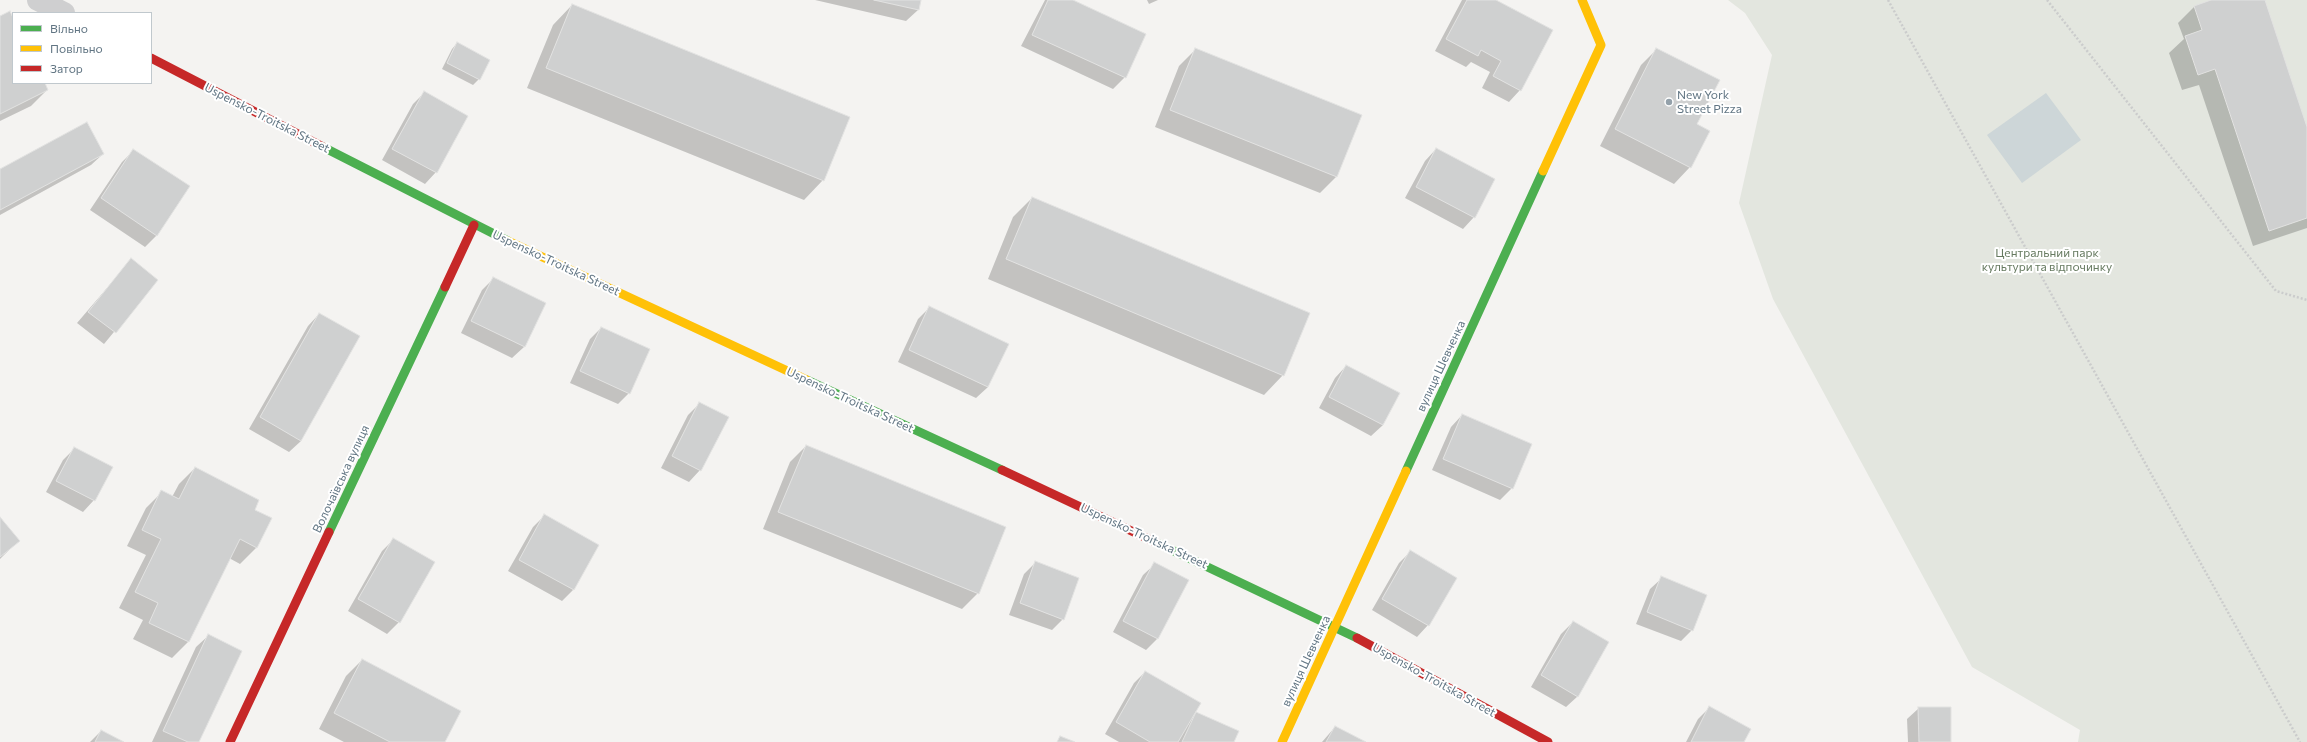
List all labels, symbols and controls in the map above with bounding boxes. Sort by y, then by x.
legend [12,12,152,84]
text: Вільно [50,21,88,35]
text: Повільно [50,41,103,55]
text: Затор [50,61,83,75]
street label: Uspensko-Troitska Street [202,80,332,156]
place label: New York Street Pizza [1677,88,1742,116]
marker: New York Street Pizza [1664,97,1674,107]
street label: Uspensko-Troitska Street [490,227,622,299]
park label: Центральний парк культури та відпочинку [1982,246,2112,274]
street label: вулиця Шевченка [1414,318,1468,414]
street label: Uspensko-Troitska Street [784,364,916,436]
street label: Волочаївська вулиця [310,423,372,535]
street label: Uspensko-Troitska Street [1078,500,1210,572]
street label: вулиця Шевченка [1279,613,1333,709]
street label: Uspensko-Troitska Street [1370,640,1498,720]

